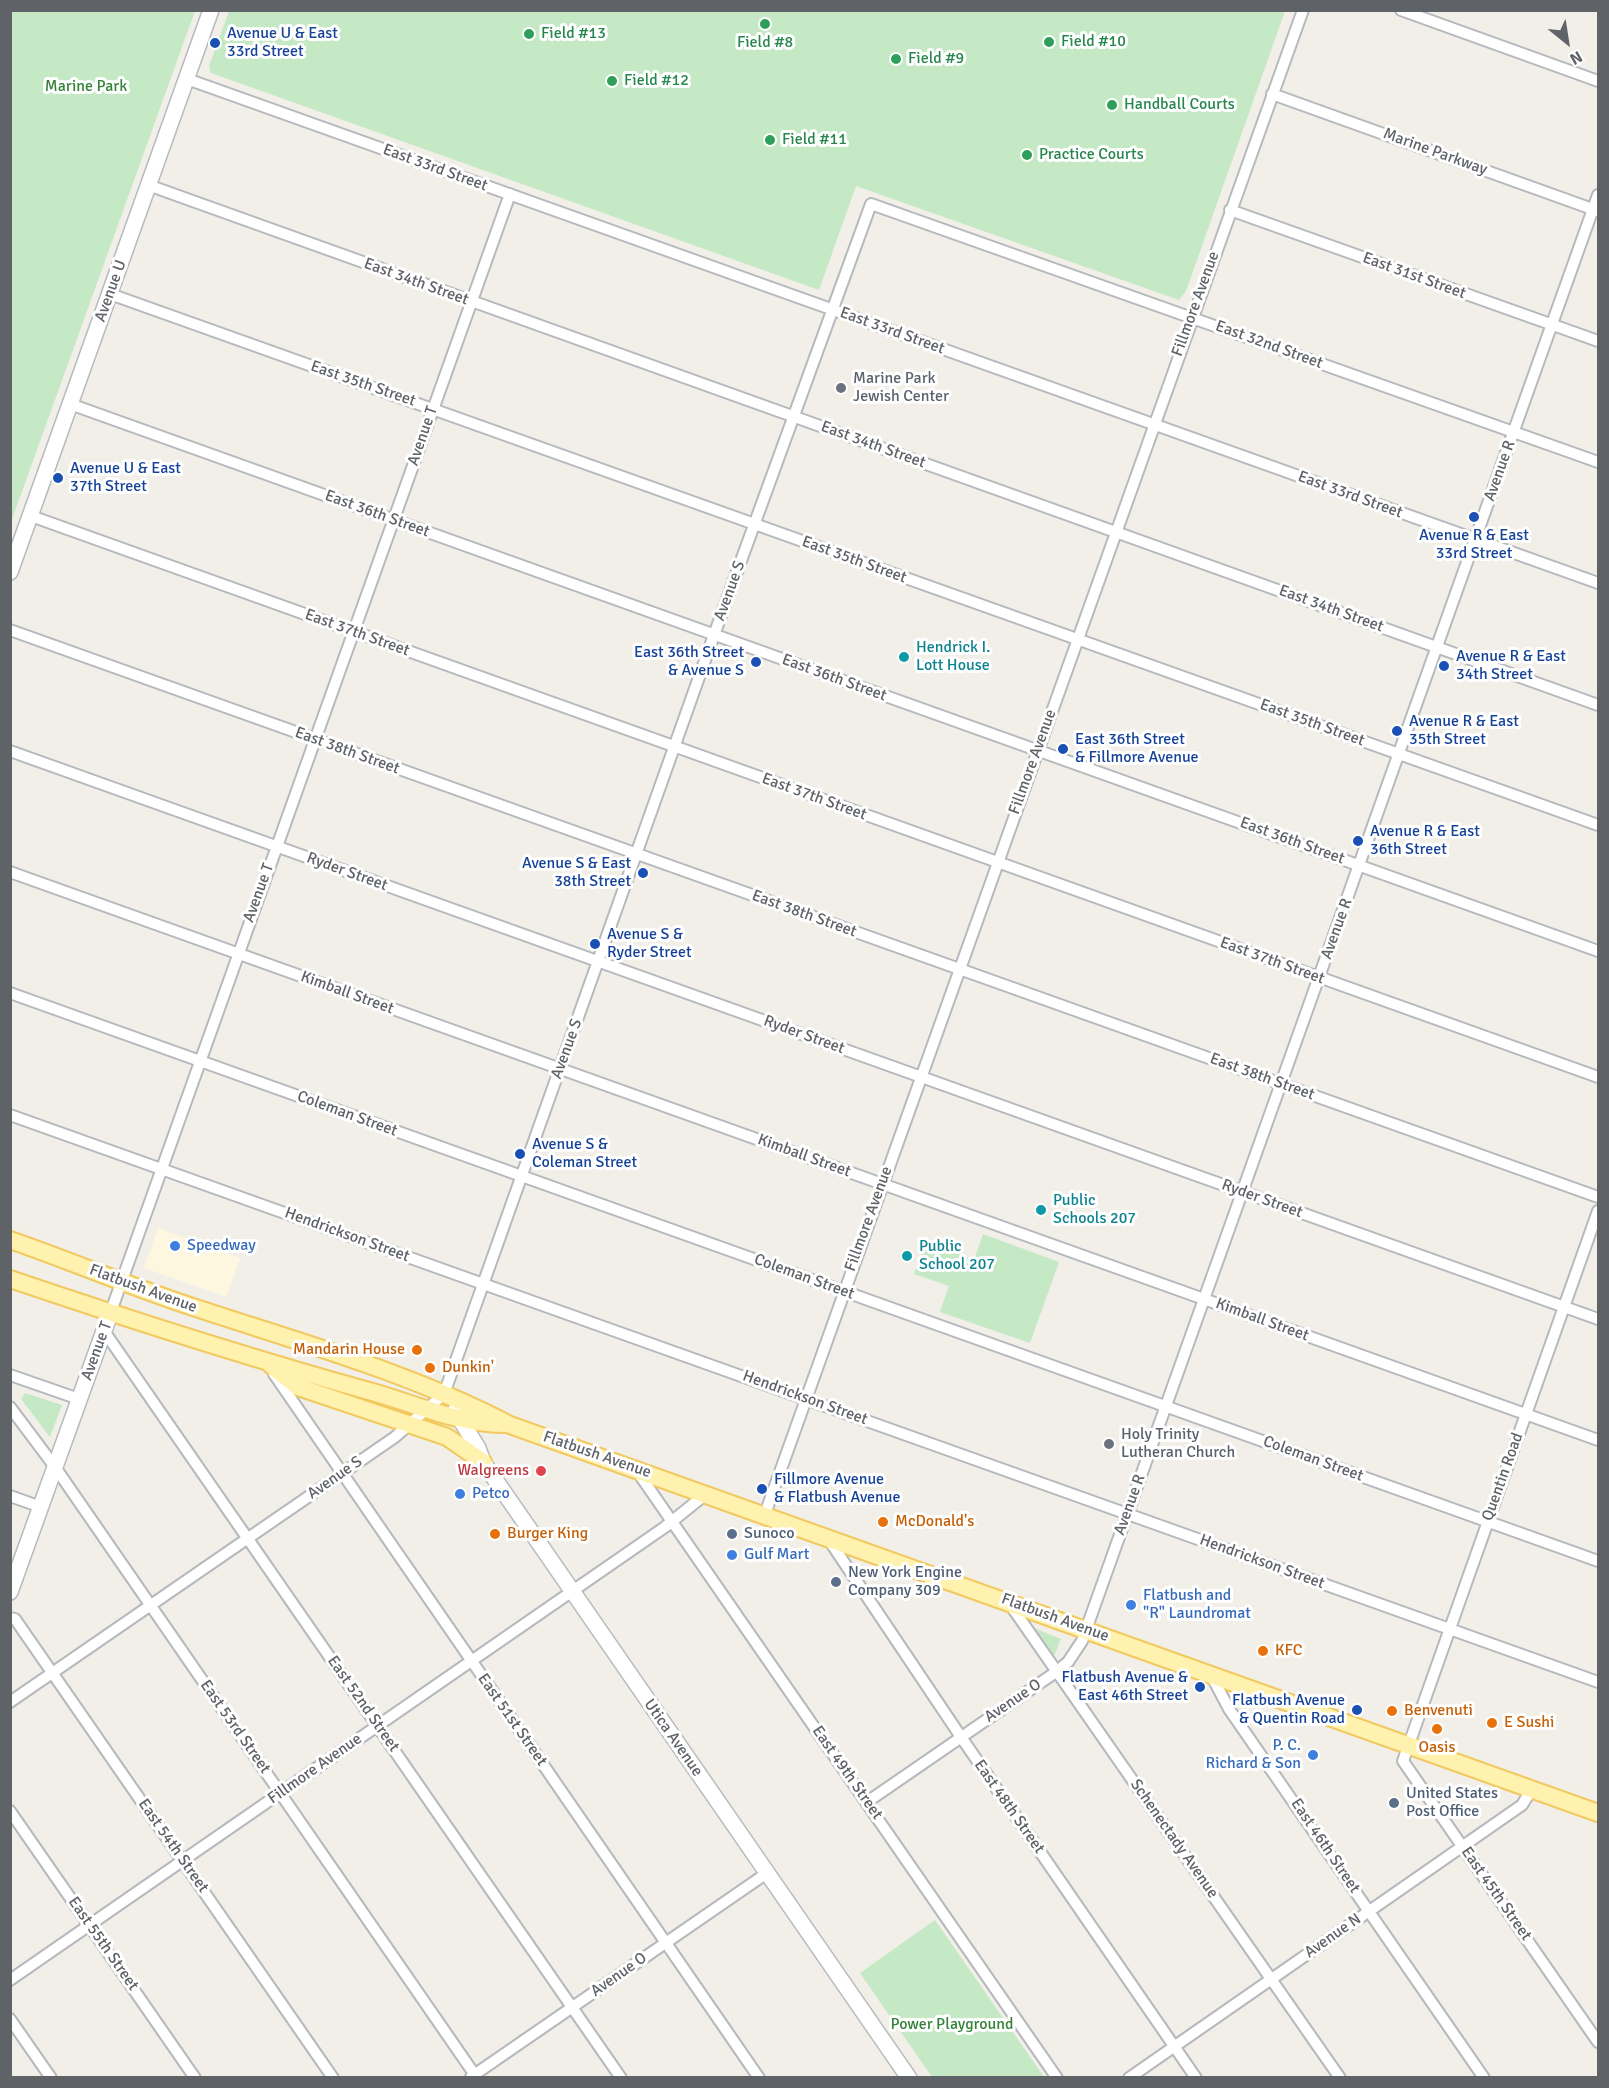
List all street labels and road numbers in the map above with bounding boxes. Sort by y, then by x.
street label: Marine Parkway [1380,124,1490,180]
street label: East 33rd Street [380,140,490,196]
street label: East 31st Street [1360,248,1468,304]
street label: Fillmore Avenue [1168,249,1224,359]
street label: East 34th Street [361,254,471,310]
street label: Avenue U [91,258,131,324]
street label: East 33rd Street [837,303,947,359]
street label: East 32nd Street [1213,317,1325,373]
street label: East 35th Street [308,357,418,411]
street label: Avenue T [404,404,442,468]
street label: East 34th Street [818,417,928,473]
street label: Avenue R [1480,438,1520,504]
street label: East 33rd Street [1295,467,1405,523]
street label: East 36th Street [322,486,432,542]
street label: East 35th Street [799,532,909,588]
street label: Avenue S [710,558,750,624]
street label: East 34th Street [1276,581,1386,637]
street label: East 37th Street [302,605,412,661]
street label: East 36th Street [779,650,889,706]
street label: East 35th Street [1257,695,1367,751]
street label: Fillmore Avenue [1005,707,1061,817]
street label: East 38th Street [292,723,402,779]
street label: East 37th Street [759,769,869,825]
street label: East 36th Street [1237,813,1347,869]
street label: Ryder Street [304,849,390,895]
street label: Avenue T [239,861,279,925]
street label: East 38th Street [749,886,859,942]
street label: Avenue R [1317,896,1357,962]
street label: East 37th Street [1217,933,1327,989]
street label: Kimball Street [298,967,396,1019]
street label: Ryder Street [761,1012,847,1058]
street label: Avenue S [547,1016,587,1082]
street label: East 38th Street [1207,1049,1317,1105]
street label: Coleman Street [294,1087,400,1141]
street label: Kimball Street [755,1130,853,1182]
street label: Fillmore Avenue [841,1164,897,1274]
street label: Ryder Street [1219,1176,1305,1222]
street label: Hendrickson Street [282,1204,412,1266]
street label: Coleman Street [751,1250,857,1304]
street label: Flatbush Avenue [87,1261,199,1317]
street label: Kimball Street [1213,1294,1311,1346]
street label: Avenue T [77,1319,117,1383]
street label: Hendrickson Street [740,1367,870,1429]
street label: Flatbush Avenue [540,1428,654,1482]
street label: Quentin Road [1478,1430,1528,1524]
street label: Coleman Street [1260,1432,1366,1486]
street label: Avenue S [304,1452,366,1504]
street label: Avenue R [1110,1472,1150,1538]
street label: Hendrickson Street [1197,1531,1327,1593]
street label: Flatbush Avenue [999,1590,1111,1646]
street label: East 52nd Street [323,1652,403,1756]
street label: East 51st Street [473,1670,551,1770]
street label: Avenue O [981,1675,1045,1727]
street label: East 53rd Street [196,1676,274,1778]
street label: Utica Avenue [639,1696,707,1780]
street label: East 49th Street [808,1722,886,1824]
street label: Fillmore Avenue [264,1730,366,1808]
street label: East 48th Street [970,1756,1048,1858]
street label: Schenectady Avenue [1126,1776,1222,1902]
street label: East 54th Street [134,1795,212,1897]
street label: East 46th Street [1286,1795,1364,1897]
street label: East 45th Street [1457,1843,1535,1945]
street label: East 55th Street [64,1893,142,1995]
street label: Avenue N [1301,1910,1365,1962]
street label: Avenue O [587,1949,651,2001]

